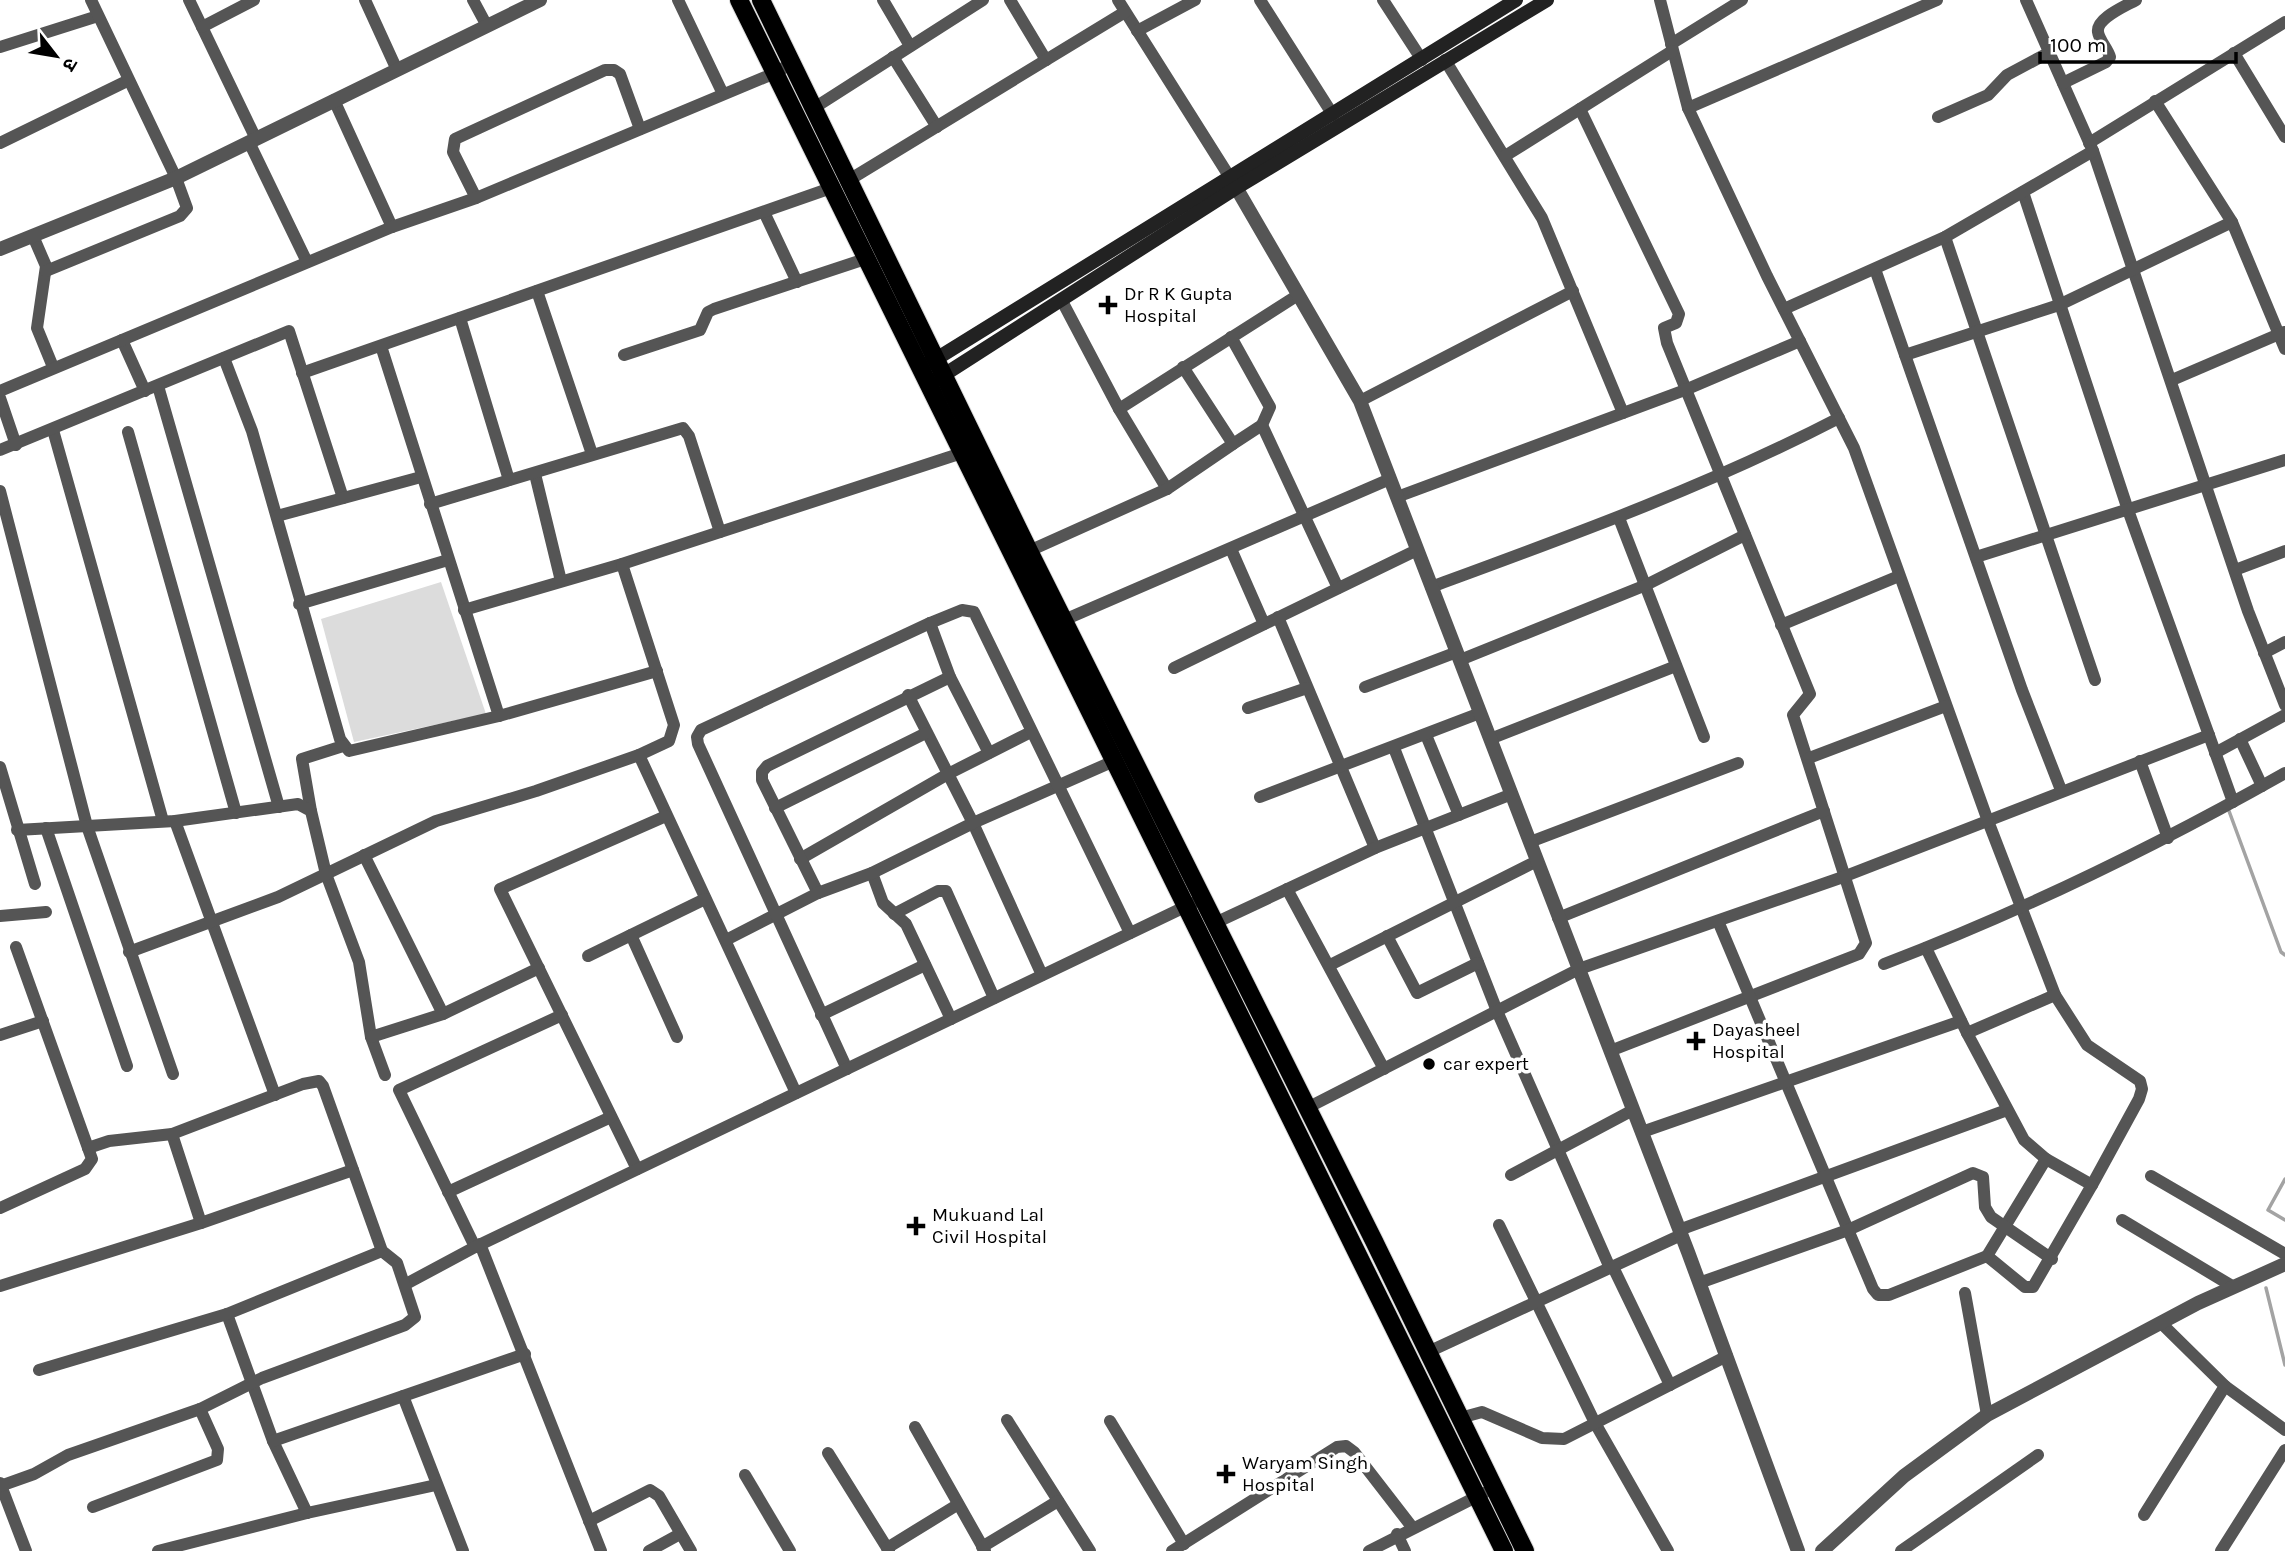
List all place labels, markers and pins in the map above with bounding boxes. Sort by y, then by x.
place label: Dr R K Gupta Hospital [1124,283,1233,327]
marker: Dr R K Gupta Hospital [1098,295,1118,315]
place label: Dayasheel Hospital [1712,1019,1801,1063]
marker: Dayasheel Hospital [1686,1031,1706,1051]
place label: car expert [1443,1053,1529,1075]
marker: car expert [1421,1056,1437,1072]
place label: Mukuand Lal Civil Hospital [932,1204,1047,1248]
marker: Mukuand Lal Civil Hospital [906,1216,926,1236]
place label: Waryam Singh Hospital [1242,1452,1368,1496]
marker: Waryam Singh Hospital [1216,1464,1236,1484]

